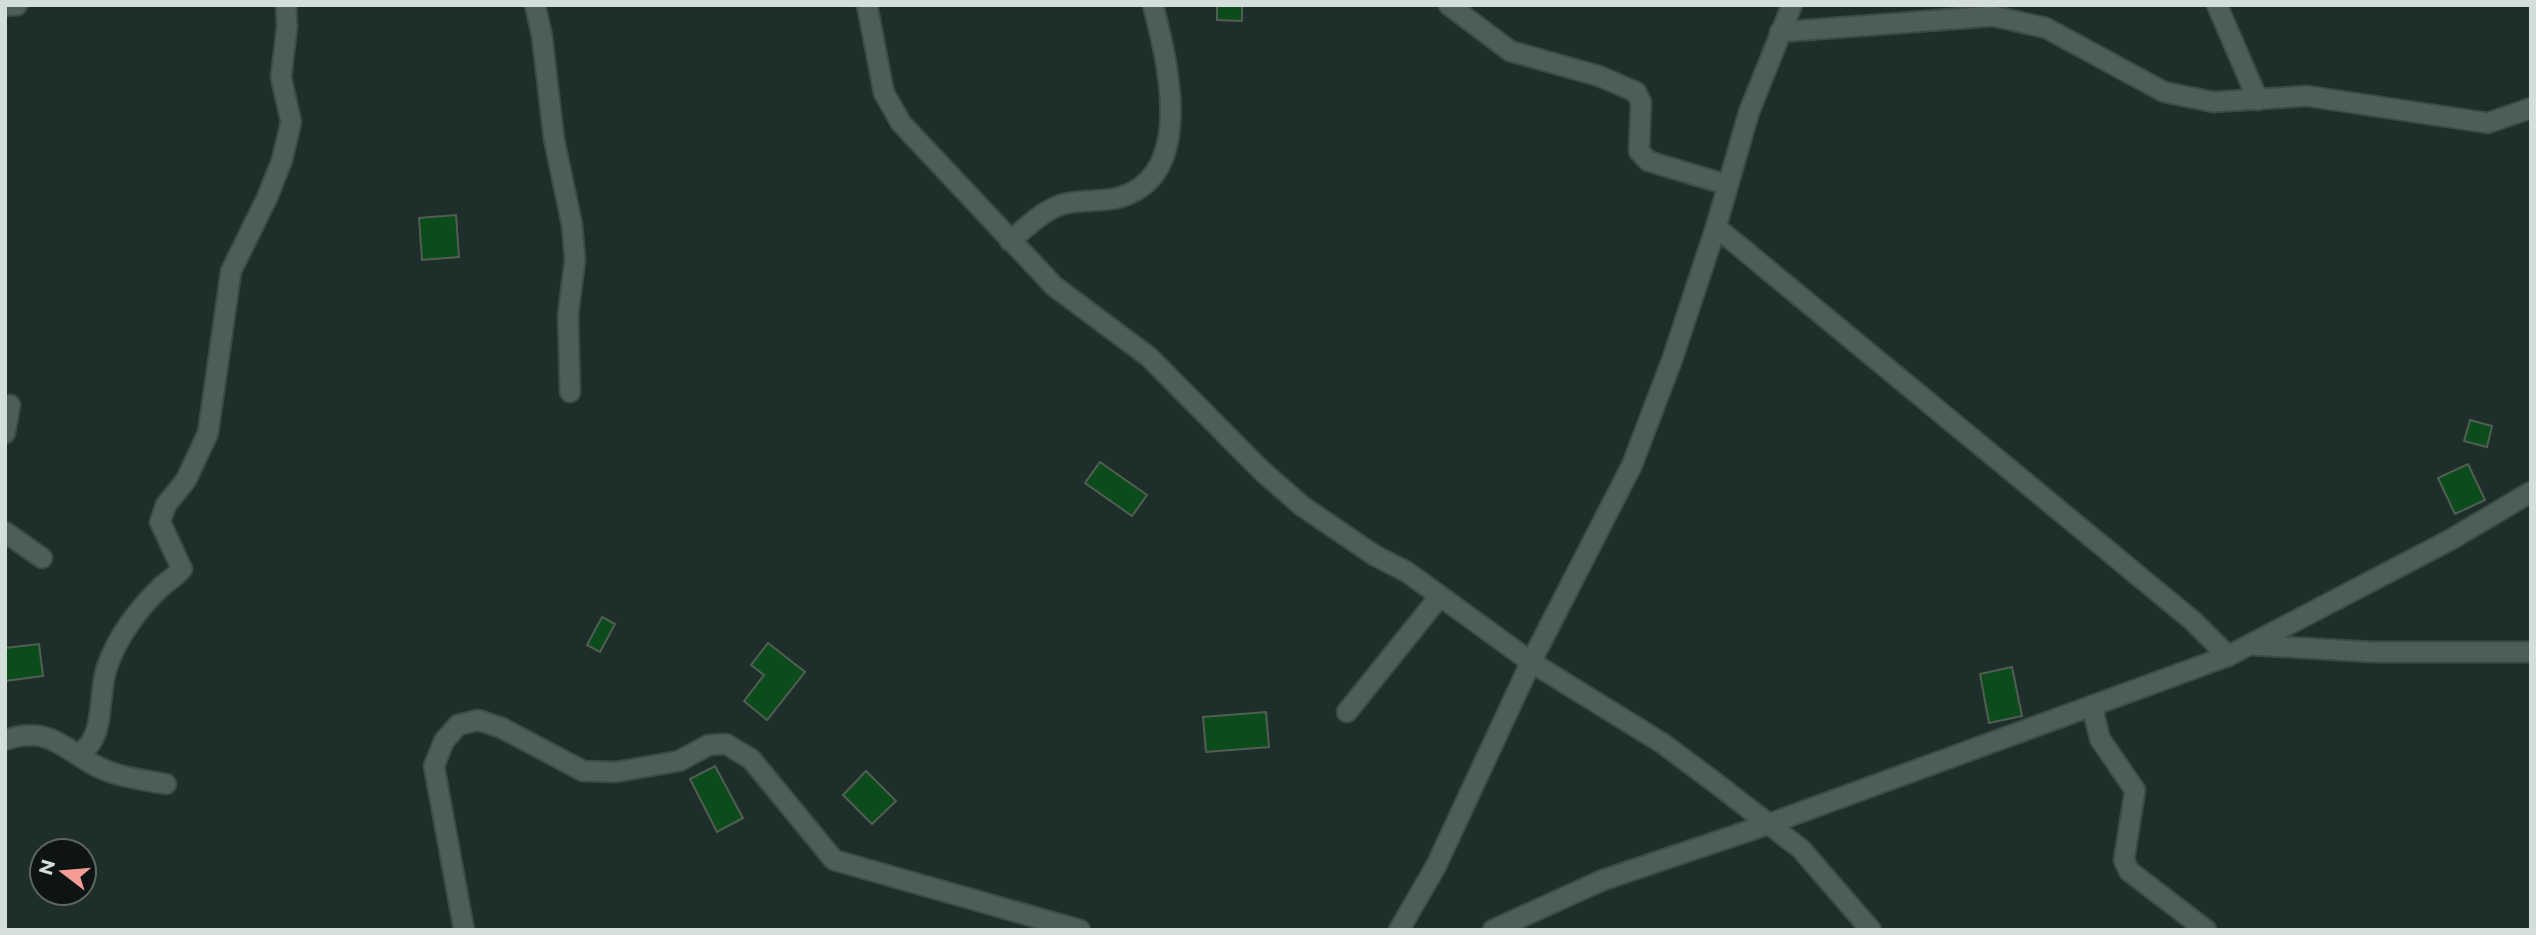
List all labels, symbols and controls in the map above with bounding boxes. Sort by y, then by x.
north arrow [28,837,98,907]
text: N [34,857,60,878]

